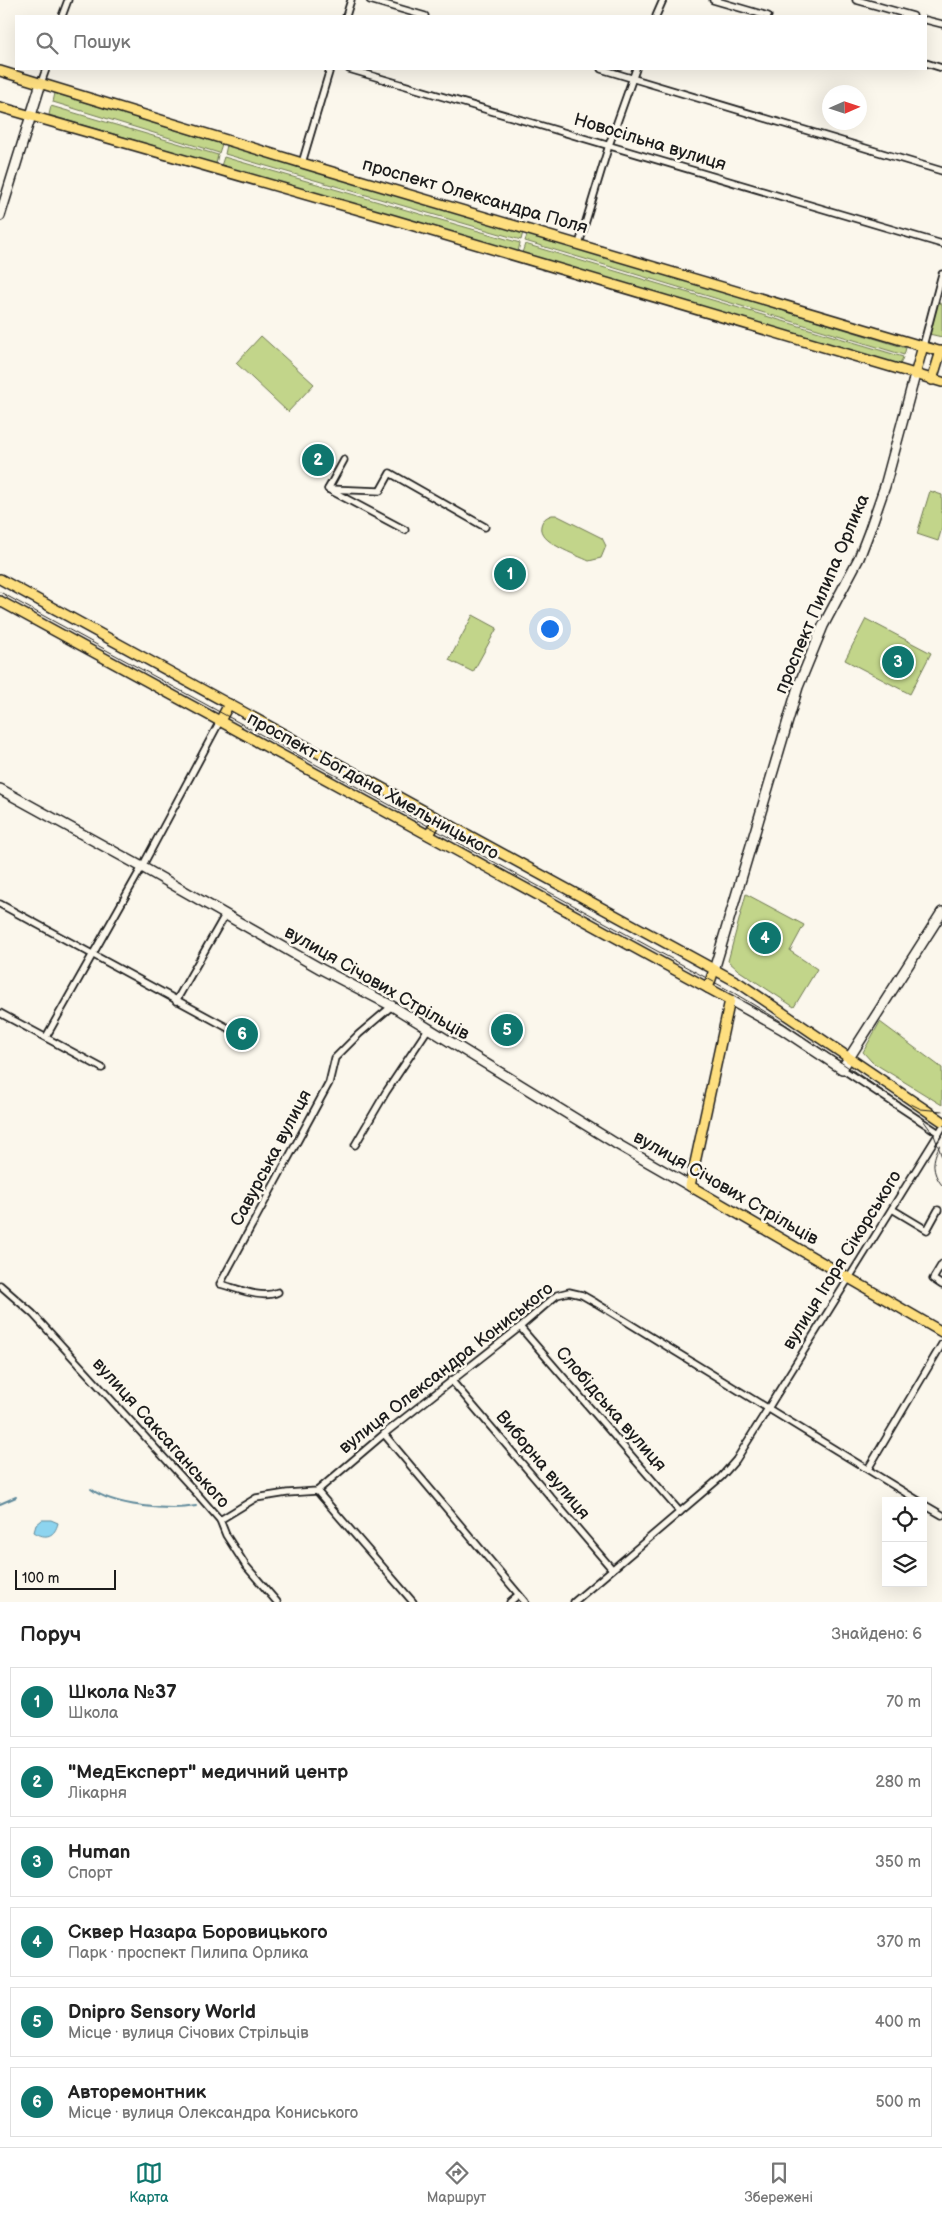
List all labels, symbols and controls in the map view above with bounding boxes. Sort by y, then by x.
search box [15,15,927,70]
icon: search [33,29,61,57]
text: Пошук [73,31,131,54]
north arrow [822,85,867,130]
street label: Новосільна вулиця [571,109,729,175]
street label: проспект Олександра Поля [360,154,590,238]
pin: 2 [302,441,334,479]
street label: проспект Пилипа Орлика [770,491,874,697]
pin: 1 [494,555,526,593]
your location [537,616,563,642]
pin: 3 [882,643,914,681]
street label: проспект Богдана Хмельницького [243,708,503,864]
pin: 4 [749,919,781,957]
street label: вулиця Січових Стрільців [281,921,474,1045]
pin: 5 [491,1011,523,1049]
pin: 6 [226,1015,258,1053]
street label: Савурська вулиця [226,1086,316,1230]
street label: вулиця Січових Стрільців [630,1126,823,1250]
street label: вулиця Ігоря Сікорського [778,1167,906,1353]
street label: вулиця Олександра Кониського [335,1278,557,1458]
street label: Слобідська вулиця [551,1342,671,1476]
street label: вулиця Саксаганського [88,1354,234,1512]
street label: Виборна вулиця [492,1406,594,1524]
map controls [882,1497,927,1587]
button: locate [882,1497,927,1542]
button: layers [882,1542,927,1587]
scale bar [15,1567,116,1590]
text: 100 m [22,1570,59,1587]
text: Поруч [20,1622,81,1647]
text: Знайдено: 6 [832,1625,922,1644]
text: Школа №37 [68,1681,177,1704]
text: 1 [34,1693,40,1712]
text: 70 m [886,1693,921,1712]
text: Школа [68,1704,118,1723]
text: "МедЕксперт" медичний центр [68,1761,348,1784]
text: 2 [32,1773,42,1792]
text: 280 m [875,1773,921,1792]
text: Лікарня [68,1784,127,1803]
text: Human [68,1841,130,1864]
text: 3 [32,1853,42,1872]
text: 350 m [875,1853,921,1872]
text: Спорт [68,1864,113,1883]
text: Сквер Назара Боровицького [68,1921,328,1944]
text: 4 [32,1933,42,1952]
text: 370 m [876,1933,921,1952]
text: Парк · проспект Пилипа Орлика [68,1944,308,1963]
text: Dnipro Sensory World [68,2001,256,2024]
text: 5 [32,2013,42,2032]
text: 400 m [875,2013,921,2032]
text: Місце · вулиця Січових Стрільців [68,2024,309,2043]
text: Авторемонтник [68,2081,206,2104]
text: 6 [32,2093,42,2112]
text: 500 m [875,2093,921,2112]
text: Місце · вулиця Олександра Кониського [68,2104,358,2123]
tab: Карта [129,2159,169,2206]
tab: Маршрут [427,2159,486,2206]
tab: Збережені [745,2159,813,2206]

